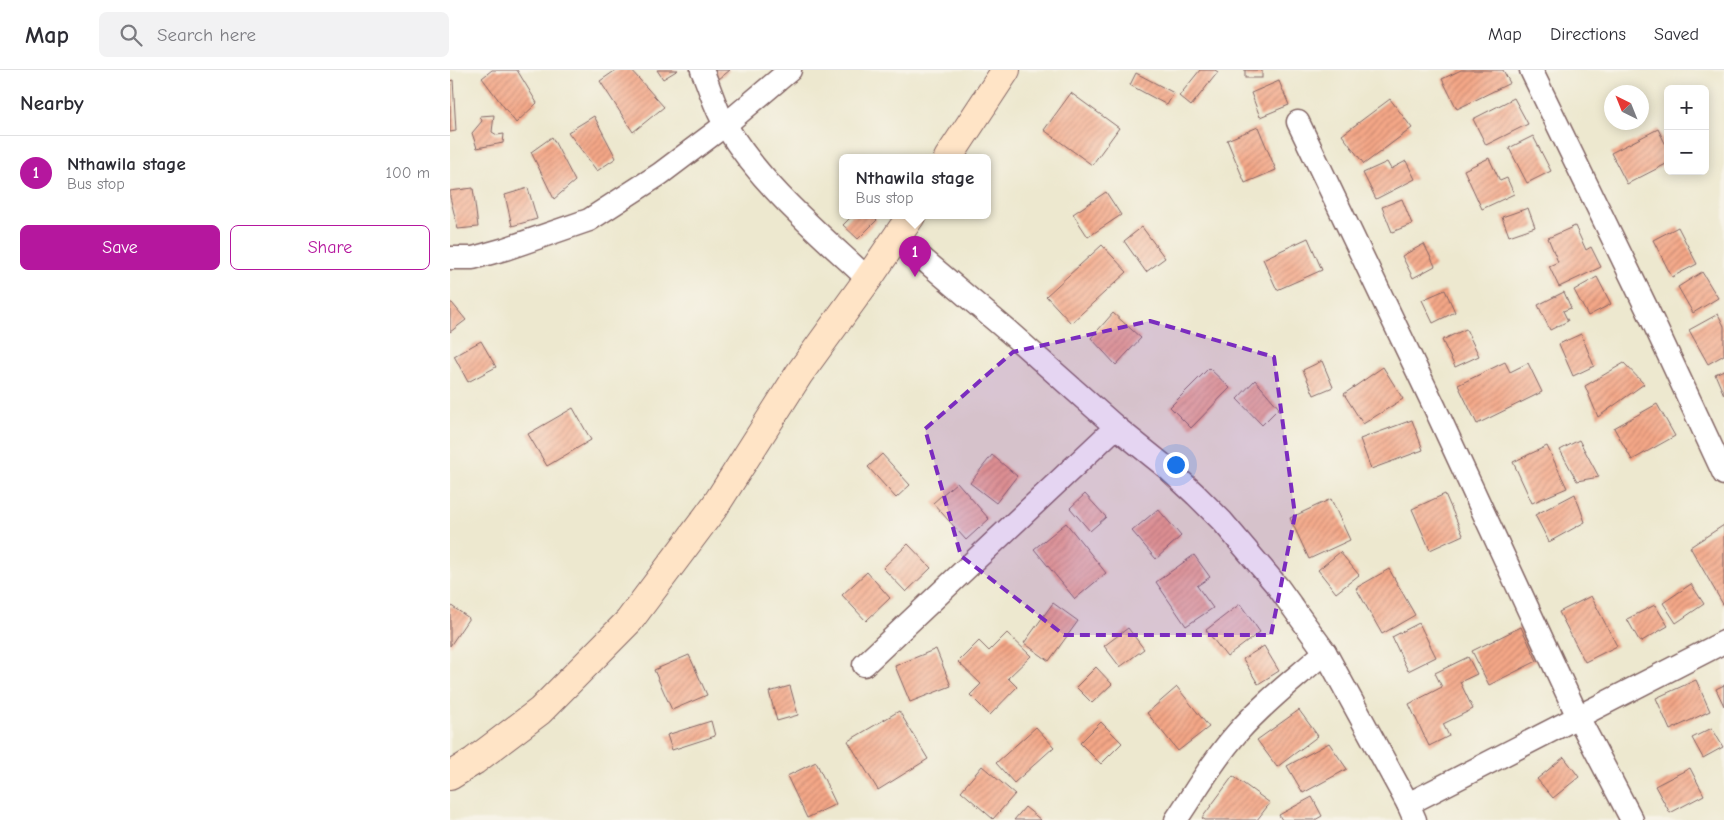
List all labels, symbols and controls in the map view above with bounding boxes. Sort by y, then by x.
search box [99,12,449,57]
text: Map [25,21,69,49]
icon: search [117,21,145,49]
text: Search here [157,24,256,46]
text: Map [1488,24,1522,45]
text: Directions [1550,24,1626,45]
text: Saved [1654,24,1699,45]
north arrow [1604,85,1649,130]
map controls [1664,85,1709,175]
button: + [1664,85,1709,130]
text: Nearby [20,91,84,115]
button: − [1664,130,1709,175]
text: Nthawila stage [67,153,186,175]
popup [839,154,991,219]
text: 1 [33,164,39,182]
text: 100 m [386,164,430,182]
text: Nthawila stage [856,167,974,189]
text: Bus stop [67,175,125,193]
text: Bus stop [856,189,913,207]
button: Save [20,225,220,270]
button: Share [230,225,430,270]
pin: 1 [899,236,931,277]
your location [1163,452,1189,478]

